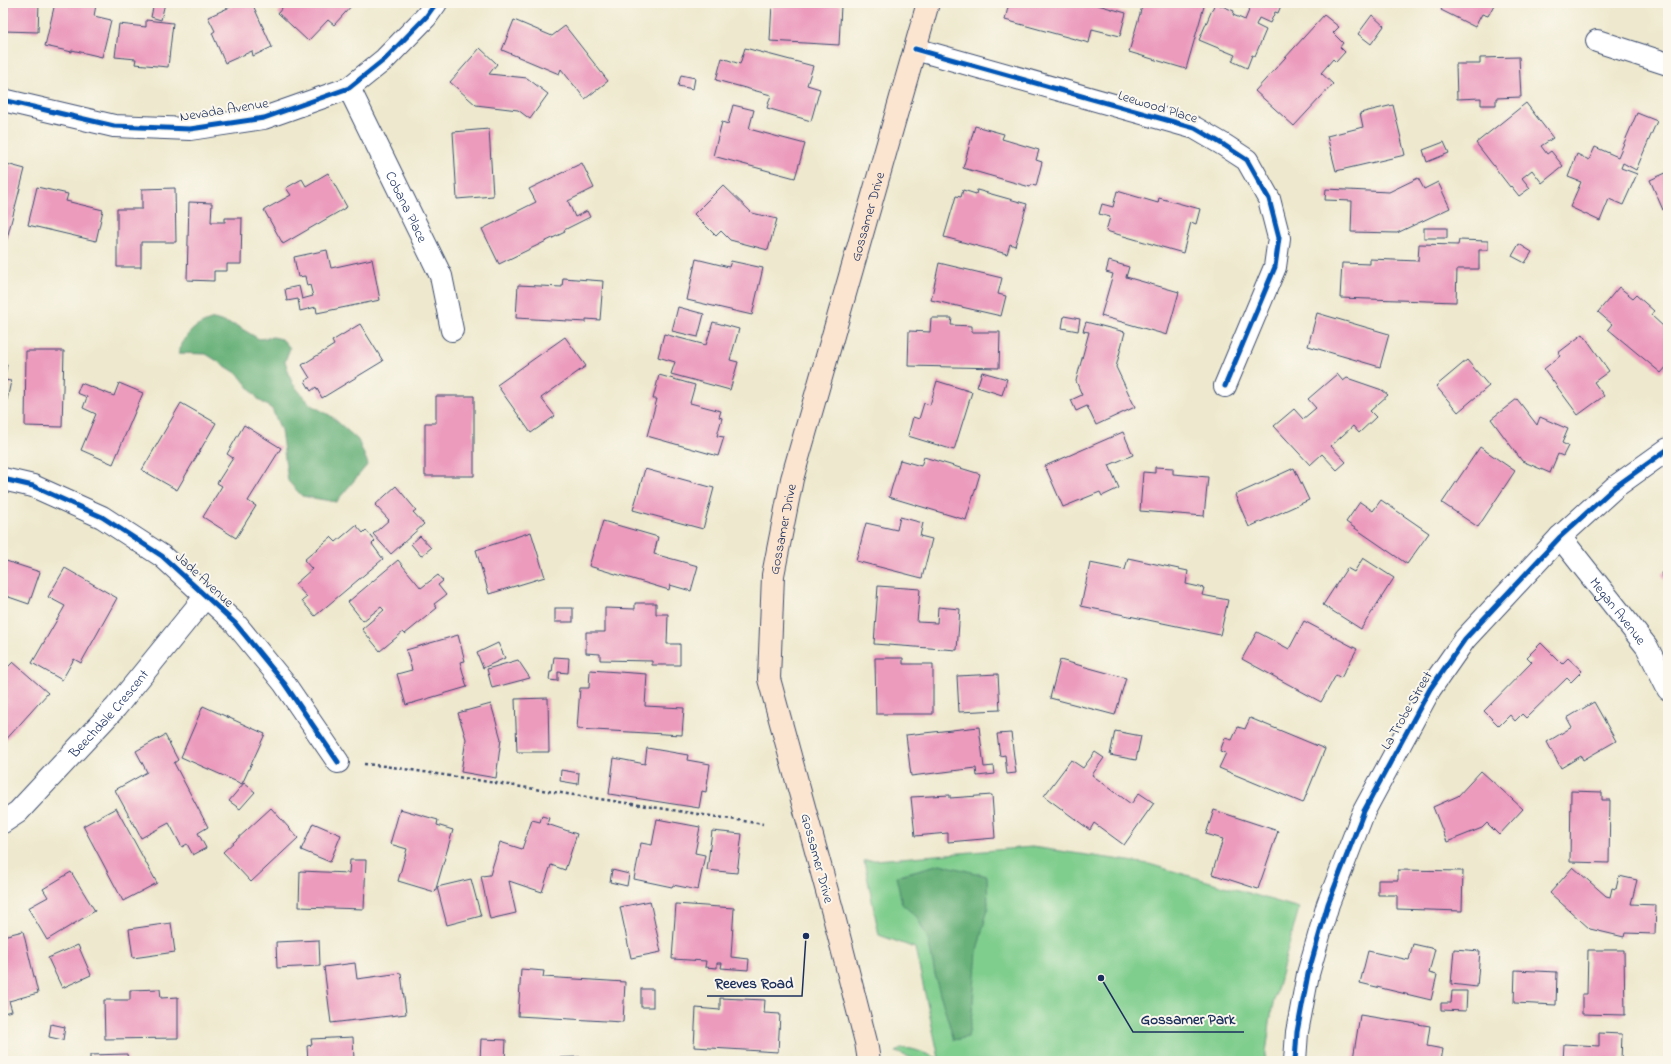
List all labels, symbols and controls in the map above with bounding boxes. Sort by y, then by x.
street label: Leewood Place [1115,85,1201,130]
street label: Nevada Avenue [178,93,271,128]
street label: Cobana Place [379,168,432,247]
street label: Gossamer Drive [846,169,891,264]
street label: Gossamer Drive [764,481,803,576]
street label: Jade Avenue [170,547,239,613]
street label: Megan Avenue [1584,573,1651,650]
street label: Beechdale Crescent [64,665,155,764]
street label: La Trobe Street [1376,667,1439,754]
street label: Gossamer Drive [794,811,839,906]
callout: Reeves Road [707,969,802,996]
text: Reeves Road [714,973,794,995]
callout: Gossamer Park [1133,1005,1244,1032]
text: Gossamer Park [1141,1009,1236,1031]

